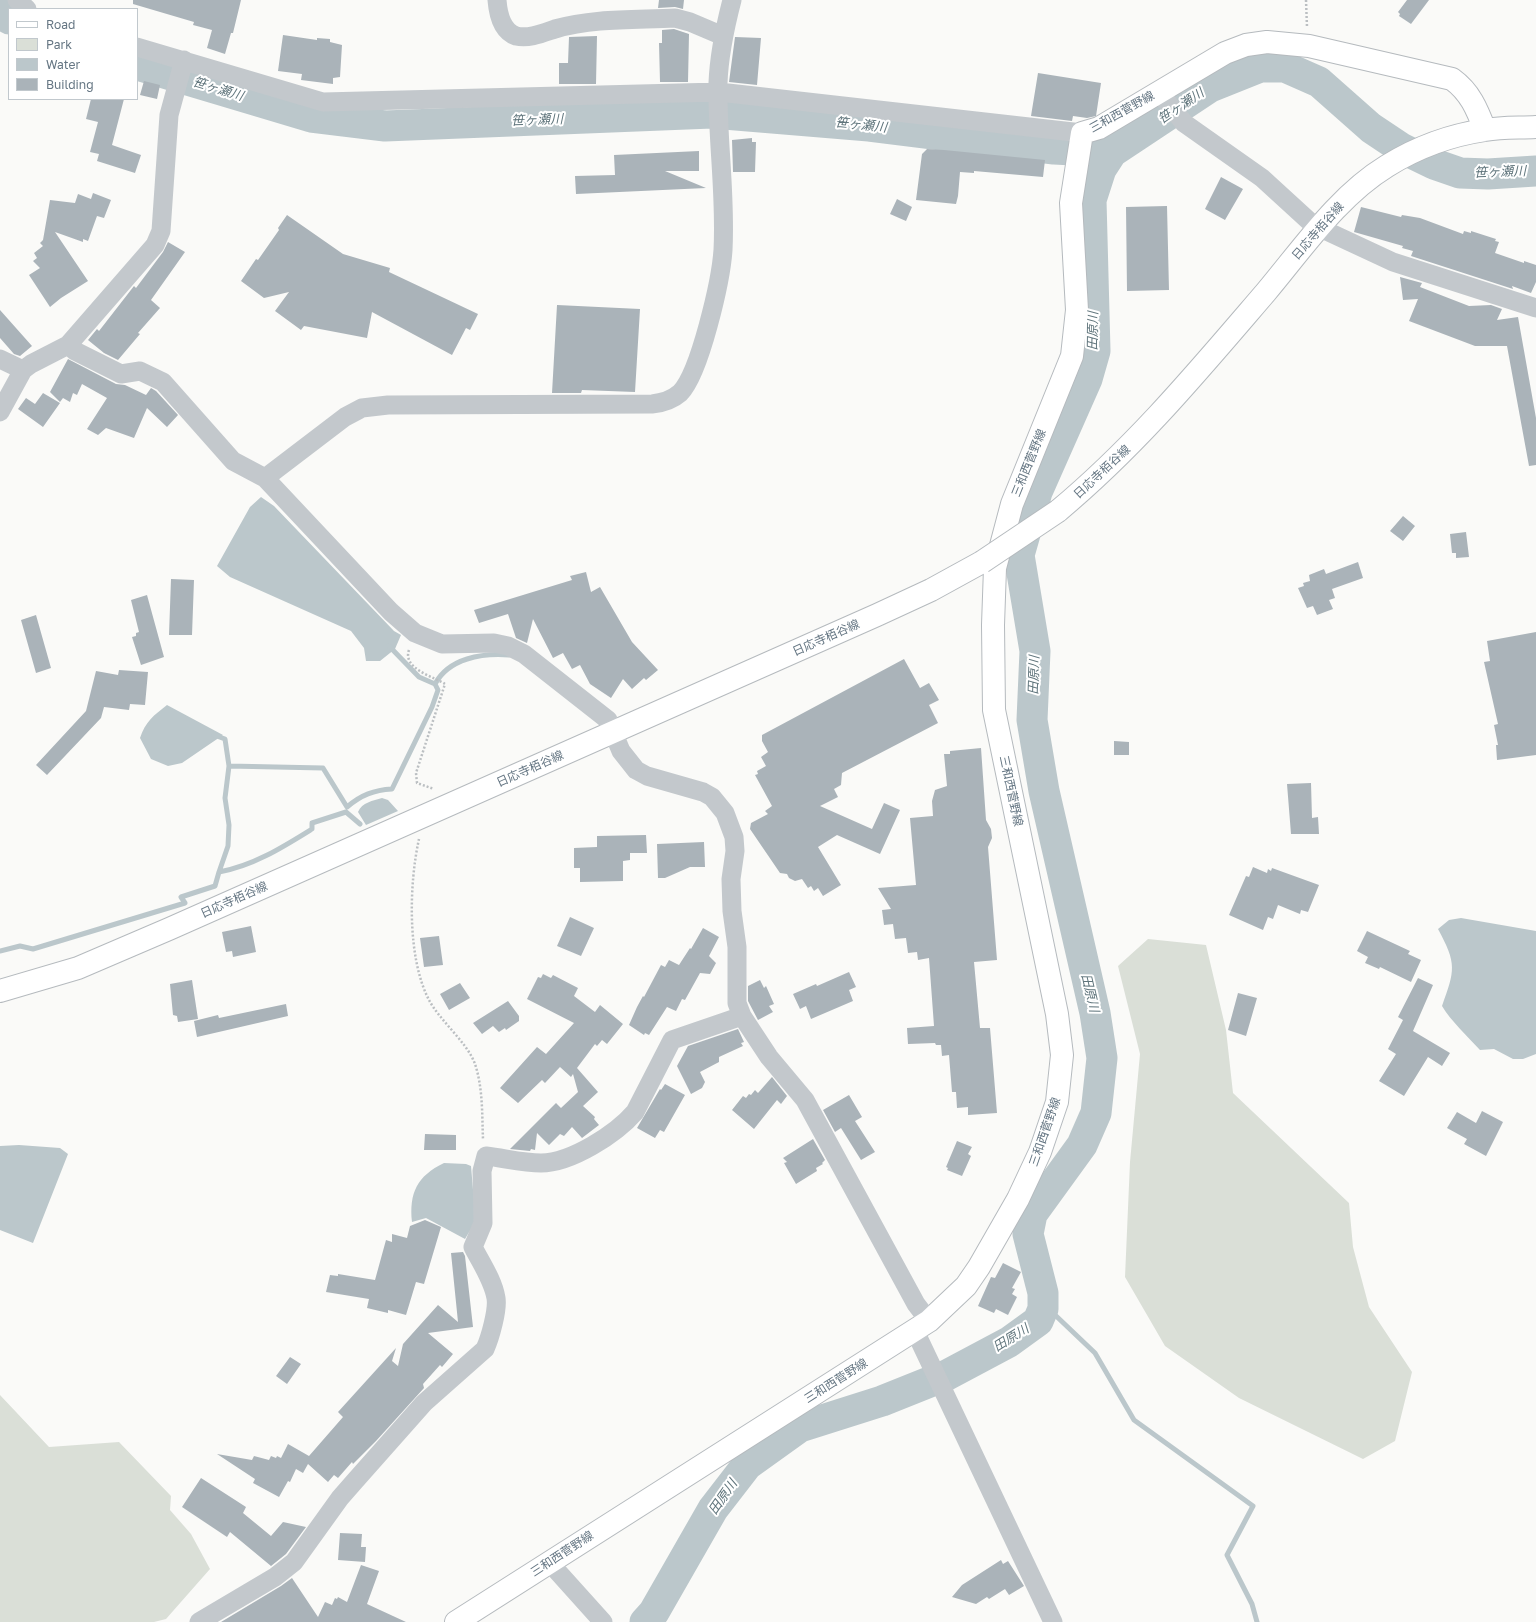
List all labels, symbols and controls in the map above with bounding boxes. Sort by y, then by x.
legend [8,8,138,100]
text: Road [46,17,75,32]
text: Park [46,37,72,52]
text: Water [46,57,80,72]
water label: 笹ヶ瀬川 [191,74,245,104]
text: Building [46,77,94,92]
water label: 笹ヶ瀬川 [1155,85,1207,127]
street label: 三和西菅野線 [1087,88,1157,136]
water label: 笹ヶ瀬川 [511,111,563,129]
water label: 笹ヶ瀬川 [834,115,888,135]
water label: 笹ヶ瀬川 [1474,163,1526,181]
street label: 日応寺栢谷線 [1289,199,1347,263]
water label: 田原川 [1085,311,1101,351]
street label: 三和西菅野線 [1009,427,1049,499]
street label: 日応寺栢谷線 [1071,442,1133,502]
street label: 日応寺栢谷線 [790,617,862,659]
water label: 田原川 [1026,655,1042,695]
street label: 日応寺栢谷線 [494,748,566,790]
street label: 三和西菅野線 [996,754,1026,828]
street label: 日応寺栢谷線 [198,879,270,921]
water label: 田原川 [1078,972,1102,1014]
street label: 三和西菅野線 [1026,1096,1064,1168]
water label: 田原川 [990,1321,1032,1355]
street label: 三和西菅野線 [802,1356,870,1406]
water label: 田原川 [705,1477,741,1517]
street label: 三和西菅野線 [528,1528,596,1580]

